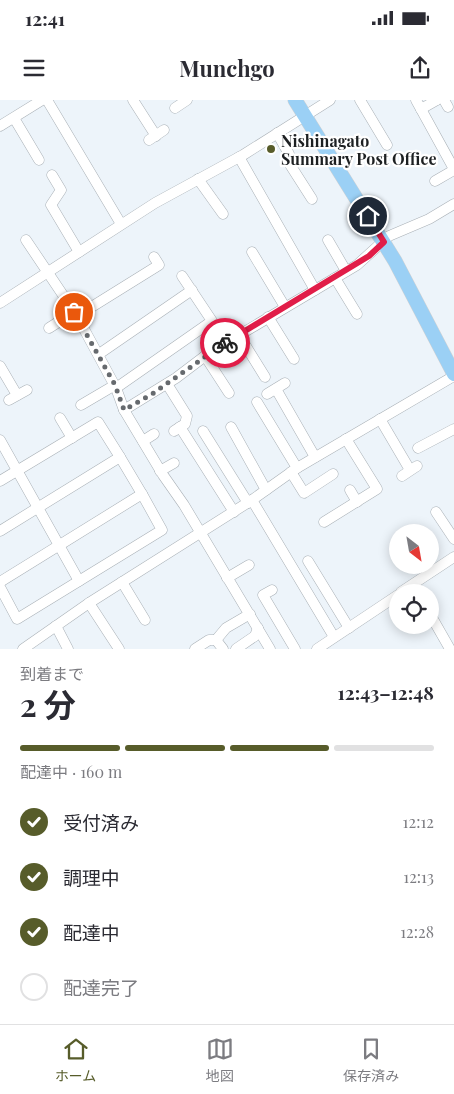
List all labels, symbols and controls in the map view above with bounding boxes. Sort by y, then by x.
text: 12:41 [25,5,65,31]
text: Munchgo [179,53,275,83]
icon: menu [20,54,48,82]
icon: share [406,54,434,82]
place label: Nishinagato Summary Post Office [281,130,437,169]
marker: Nishinagato Summary Post Office [265,143,277,155]
pin [347,195,389,237]
icon: home [354,202,382,230]
pin [53,291,95,333]
icon: bag [60,298,88,326]
courier [200,318,250,368]
icon: bike [211,329,239,357]
north arrow [389,524,439,574]
map controls [389,524,439,634]
button: locate [389,584,439,634]
text: 到着まで [20,663,84,684]
text: 12:43–12:48 [338,679,434,705]
text: 2 分 [20,682,76,725]
text: 配達中 · 160 m [20,761,122,782]
icon: check [20,808,48,836]
text: 受付済み [63,809,139,835]
text: 12:12 [403,811,434,832]
icon: check [20,863,48,891]
text: 調理中 [63,864,120,890]
text: 12:13 [403,866,434,887]
icon: check [20,918,48,946]
text: 配達中 [63,919,120,945]
text: 12:28 [400,921,434,942]
text: 配達完了 [63,974,139,1000]
tab: ホーム [55,1035,96,1085]
tab: 地図 [206,1035,234,1085]
tab: 保存済み [343,1035,399,1085]

